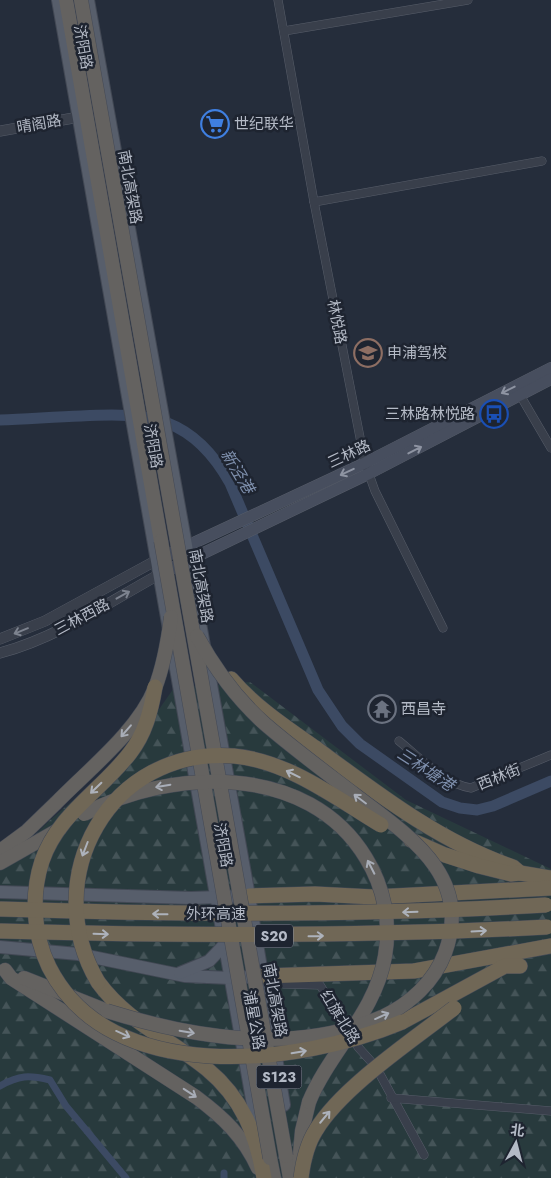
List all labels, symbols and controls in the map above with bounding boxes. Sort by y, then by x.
street label: 济阳路 [68,23,98,71]
street label: 晴阁路 [15,109,63,139]
supermarket icon: 世纪联华 [200,109,230,139]
place label: 世纪联华 [234,113,294,135]
street label: 南北高架路 [113,148,147,226]
street label: 林悦路 [322,298,352,346]
school or university icon: 申浦驾校 [353,338,383,368]
place label: 申浦驾校 [387,342,447,364]
one-way arrow [500,385,515,395]
bus stop icon: 三林路林悦路 [479,399,509,429]
place label: 三林路林悦路 [385,403,475,425]
street label: 济阳路 [138,422,168,470]
street label: 三林路 [324,435,374,473]
water label: 新泾港 [215,445,261,499]
one-way arrow [407,445,422,454]
one-way arrow [340,467,355,477]
street label: 南北高架路 [184,547,218,625]
one-way arrow [115,589,130,599]
street label: 三林西路 [50,593,114,641]
one-way arrow [14,627,29,636]
temple icon: 西昌寺 [367,694,397,724]
place label: 西昌寺 [401,698,446,720]
one-way arrow [120,725,131,738]
water label: 三林塘港 [393,742,460,798]
street label: 西林街 [474,758,524,796]
one-way arrow [286,769,301,778]
one-way arrow [156,781,172,791]
one-way arrow [90,782,102,794]
one-way arrow [354,793,367,804]
street label: 济阳路 [208,821,238,869]
one-way arrow [80,841,90,856]
one-way arrow [366,859,376,874]
street label: 外环高速 [186,903,246,925]
one-way arrow [402,907,418,917]
one-way arrow [152,909,168,919]
road number: S20 [255,924,293,948]
one-way arrow [470,926,486,935]
one-way arrow [92,929,109,939]
one-way arrow [308,931,324,941]
street label: 南北高架路 [258,961,292,1039]
street label: 红旗北路 [315,986,365,1048]
street label: 浦星公路 [238,989,270,1051]
one-way arrow [374,1011,389,1021]
one-way arrow [179,1028,195,1038]
one-way arrow [115,1030,130,1040]
one-way arrow [291,1047,307,1057]
road number: S123 [256,1066,302,1088]
one-way arrow [183,1088,197,1099]
one-way arrow [320,1111,331,1124]
north arrow [491,1118,541,1168]
text: 北 [509,1119,526,1141]

